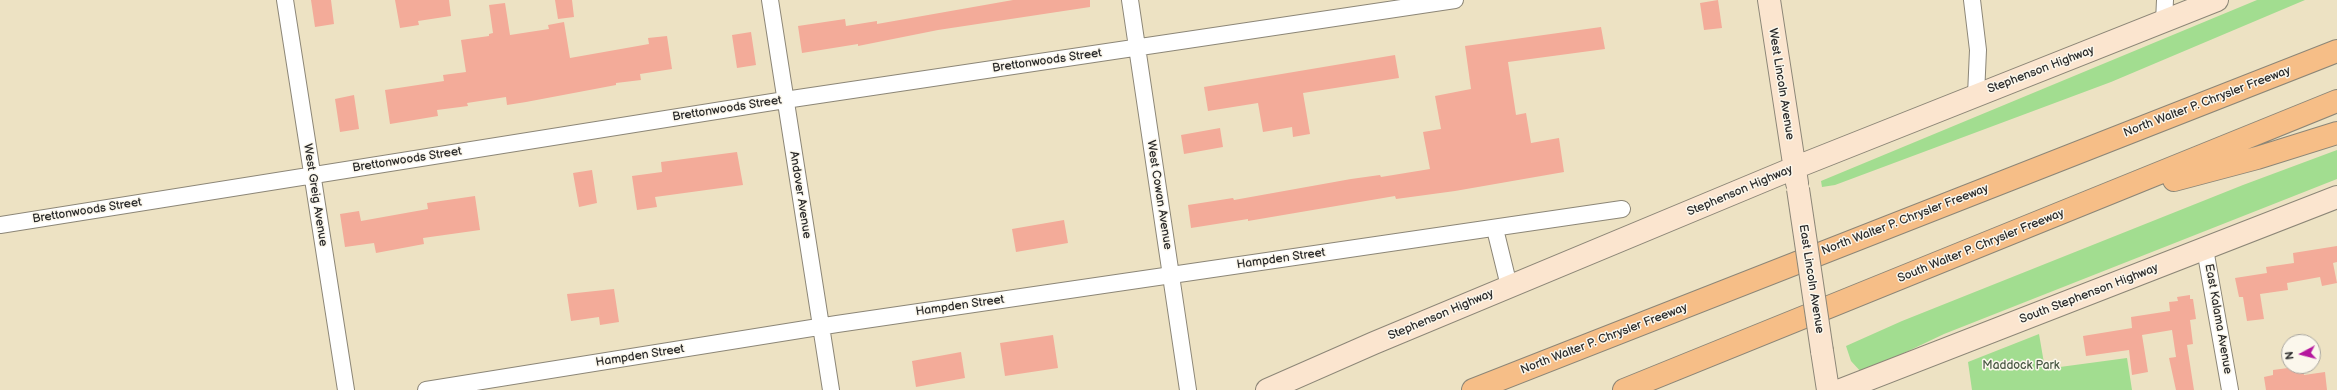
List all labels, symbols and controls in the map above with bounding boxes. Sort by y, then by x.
street label: West Lincoln Avenue [1765,27,1797,141]
street label: Stephenson Highway [1986,43,2096,97]
street label: Brettonwoods Street [991,46,1103,76]
street label: North Walter P. Chrysler Freeway [2121,63,2293,141]
street label: Brettonwoods Street [671,93,783,125]
street label: West Cowan Avenue [1143,139,1175,251]
street label: West Greig Avenue [300,143,330,247]
street label: Brettonwoods Street [351,144,463,176]
street label: Andover Avenue [786,150,814,240]
street label: Stephenson Highway [1685,162,1795,220]
street label: North Walter P. Chrysler Freeway [1819,181,1991,259]
street label: Brettonwoods Street [31,195,143,227]
street label: South Walter P. Chrysler Freeway [1896,206,2066,286]
street label: East Lincoln Avenue [1795,223,1827,335]
street label: Hampden Street [1236,246,1326,272]
street label: South Stephenson Highway [2018,261,2160,327]
street label: East Kalama Avenue [2201,263,2235,375]
street label: Stephenson Highway [1386,286,1496,344]
street label: Hampden Street [915,293,1005,319]
street label: North Walter P. Chrysler Freeway [1518,300,1690,378]
north arrow [2281,334,2321,374]
street label: Hampden Street [595,342,685,370]
text: N [2283,351,2297,360]
park label: Maddock Park [1982,359,2060,373]

